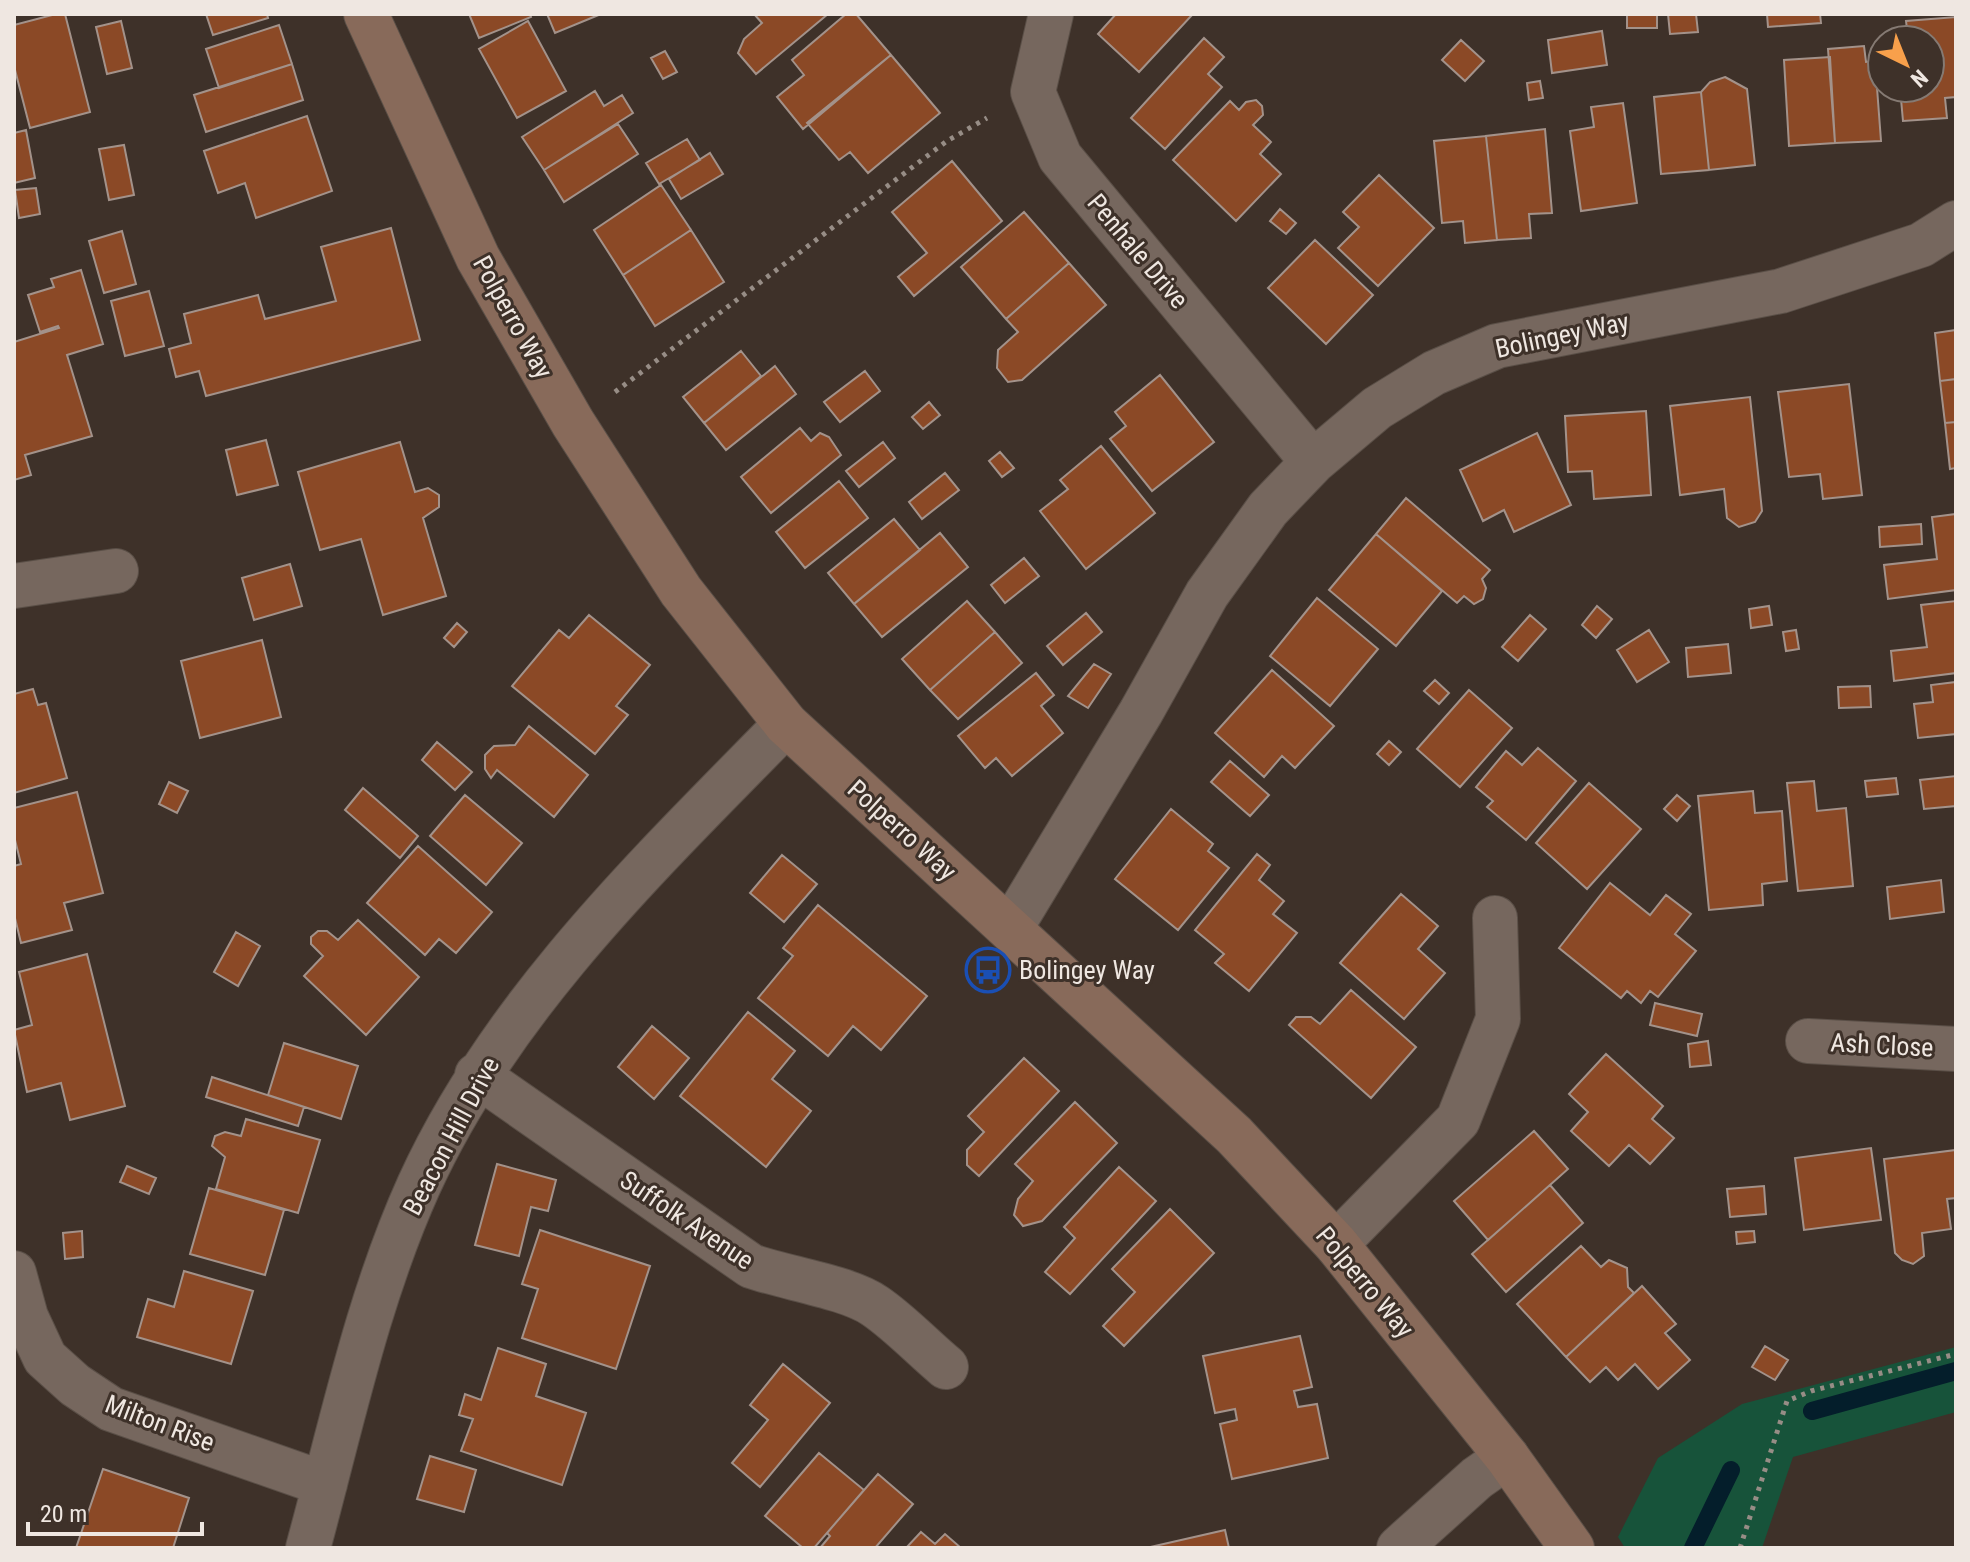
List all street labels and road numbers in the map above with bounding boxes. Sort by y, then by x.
street label: Penhale Drive [1082,188,1194,314]
street label: Polperro Way [467,251,559,384]
street label: Bolingey Way [1492,306,1632,364]
street label: Polperro Way [842,774,962,887]
street label: Ash Close [1830,1027,1934,1063]
street label: Beacon Hill Drive [397,1052,505,1220]
street label: Suffolk Avenue [615,1164,759,1276]
street label: Polperro Way [1310,1221,1420,1344]
street label: Milton Rise [101,1388,219,1458]

